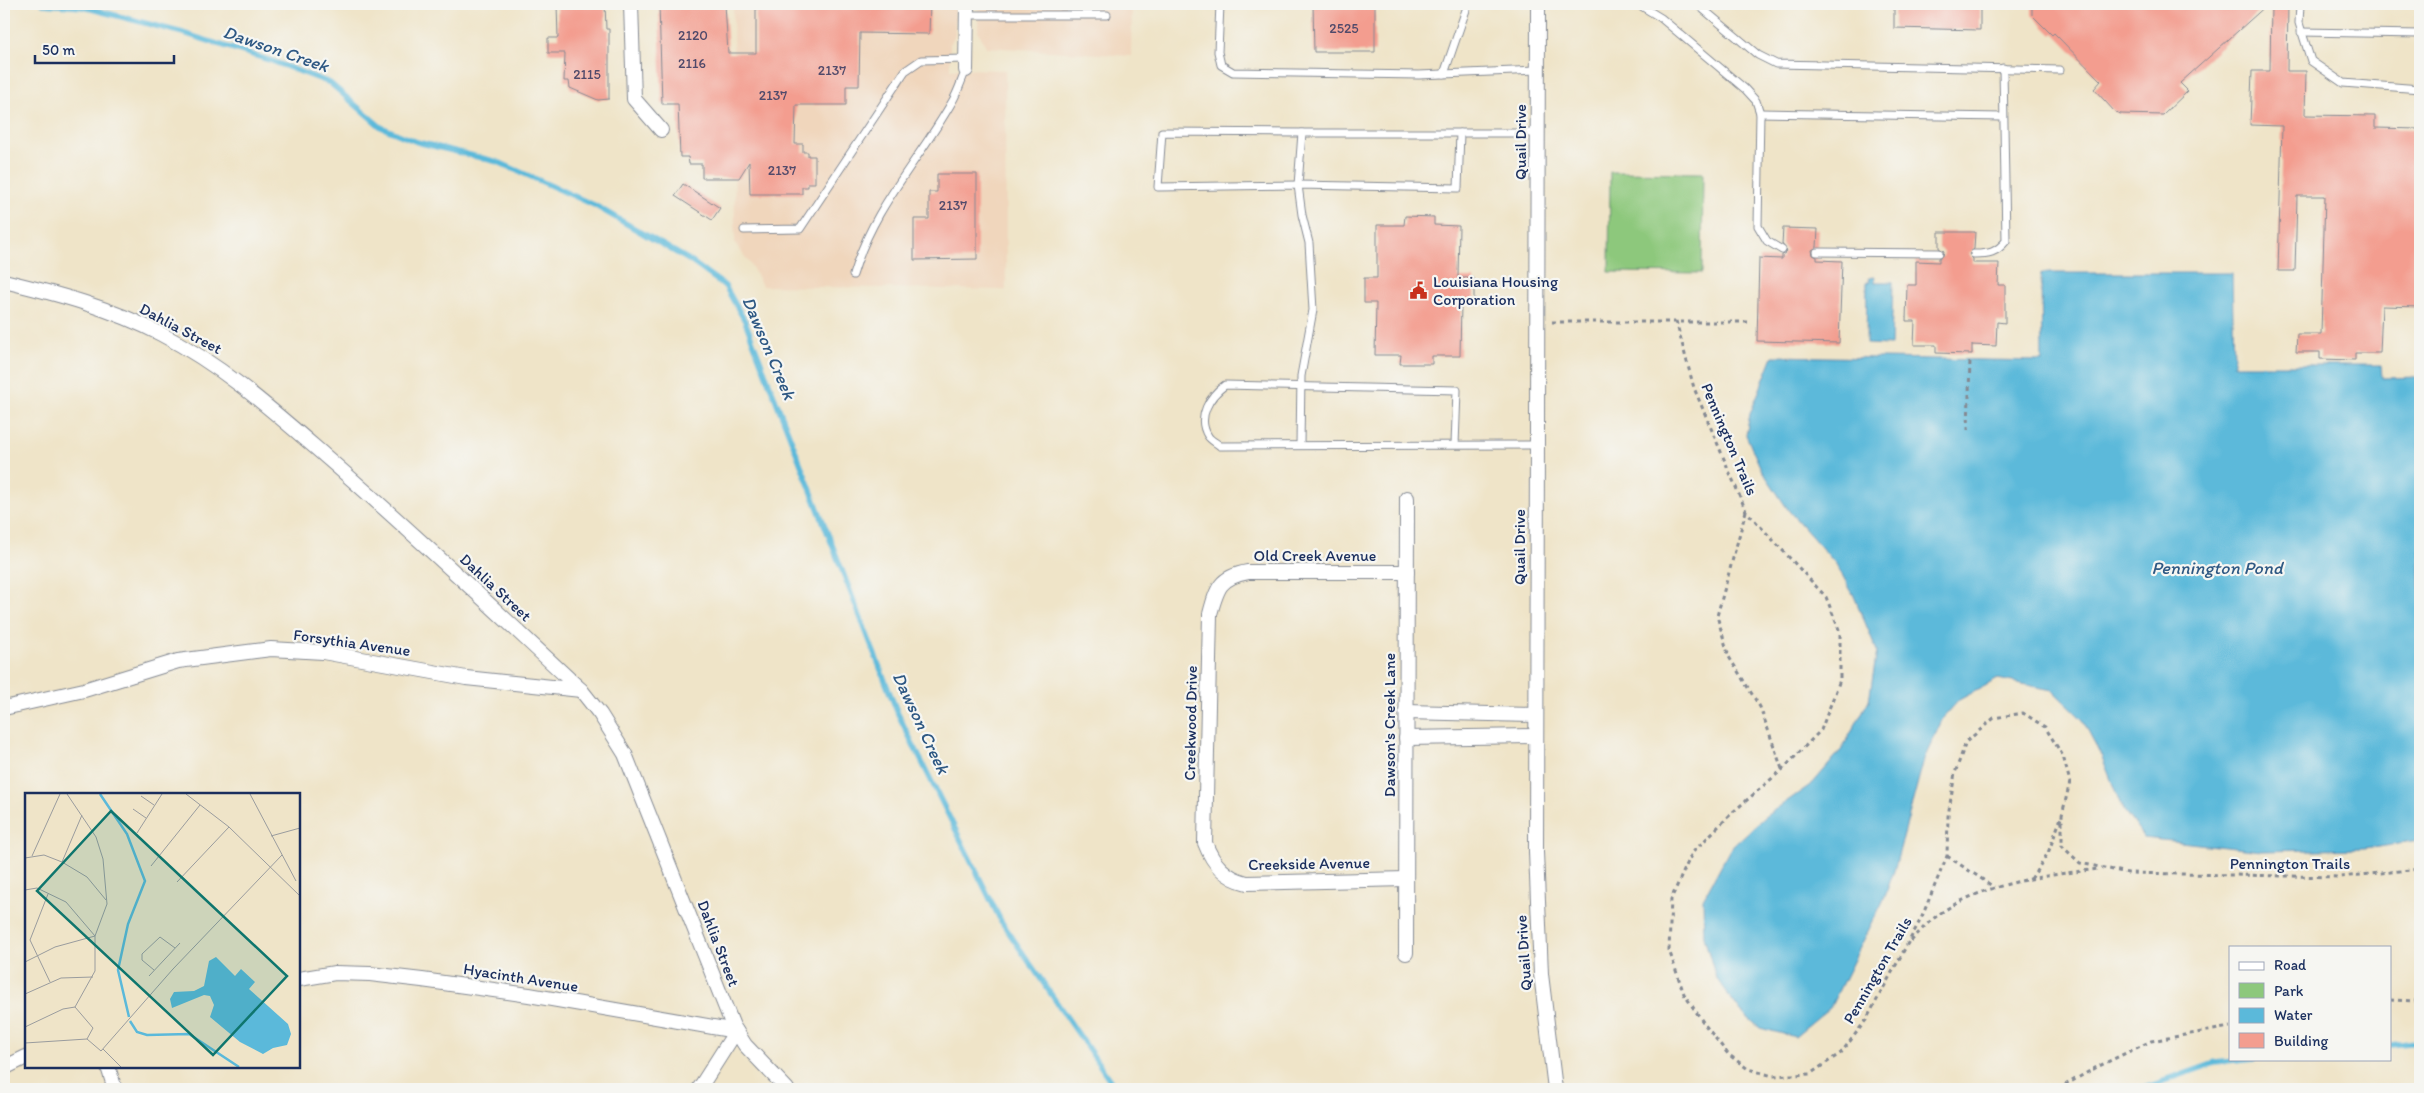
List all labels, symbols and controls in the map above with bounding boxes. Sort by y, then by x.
house number: 2525 [1329,20,1359,37]
water label: Dawson Creek [220,21,333,78]
house number: 2120 [678,27,708,44]
scale bar [35,32,174,64]
text: 50 m [42,41,75,59]
house number: 2116 [678,55,706,72]
house number: 2137 [818,62,846,79]
house number: 2115 [573,66,601,83]
house number: 2137 [759,87,787,104]
street label: Quail Drive [1511,104,1530,180]
house number: 2137 [768,162,796,179]
house number: 2137 [939,197,967,214]
place label: Louisiana Housing Corporation [1433,272,1559,309]
public building icon: Louisiana Housing Corporation [1409,280,1429,300]
water label: Dawson Creek [737,293,801,405]
street label: Dahlia Street [136,299,225,358]
street label: Pennington Trails [1697,380,1762,498]
street label: Quail Drive [1510,509,1529,585]
street label: Old Creek Avenue [1254,546,1376,565]
street label: Dahlia Street [456,550,535,625]
water label: Pennington Pond [2151,557,2285,579]
street label: Forsythia Avenue [292,625,412,660]
street label: Dawson's Creek Lane [1380,653,1399,797]
street label: Creekwood Drive [1180,665,1201,781]
water label: Dawson Creek [888,669,955,779]
inset map [25,793,300,1068]
street label: Creekside Avenue [1248,853,1370,874]
street label: Pennington Trails [2230,854,2350,873]
street label: Dahlia Street [693,897,744,989]
street label: Pennington Trails [1839,913,1916,1027]
street label: Quail Drive [1511,915,1536,991]
legend [2229,946,2392,1060]
text: Road [2274,956,2307,974]
street label: Hyacinth Avenue [462,959,580,996]
text: Park [2274,982,2304,1000]
text: Water [2274,1006,2313,1024]
text: Building [2274,1032,2328,1050]

